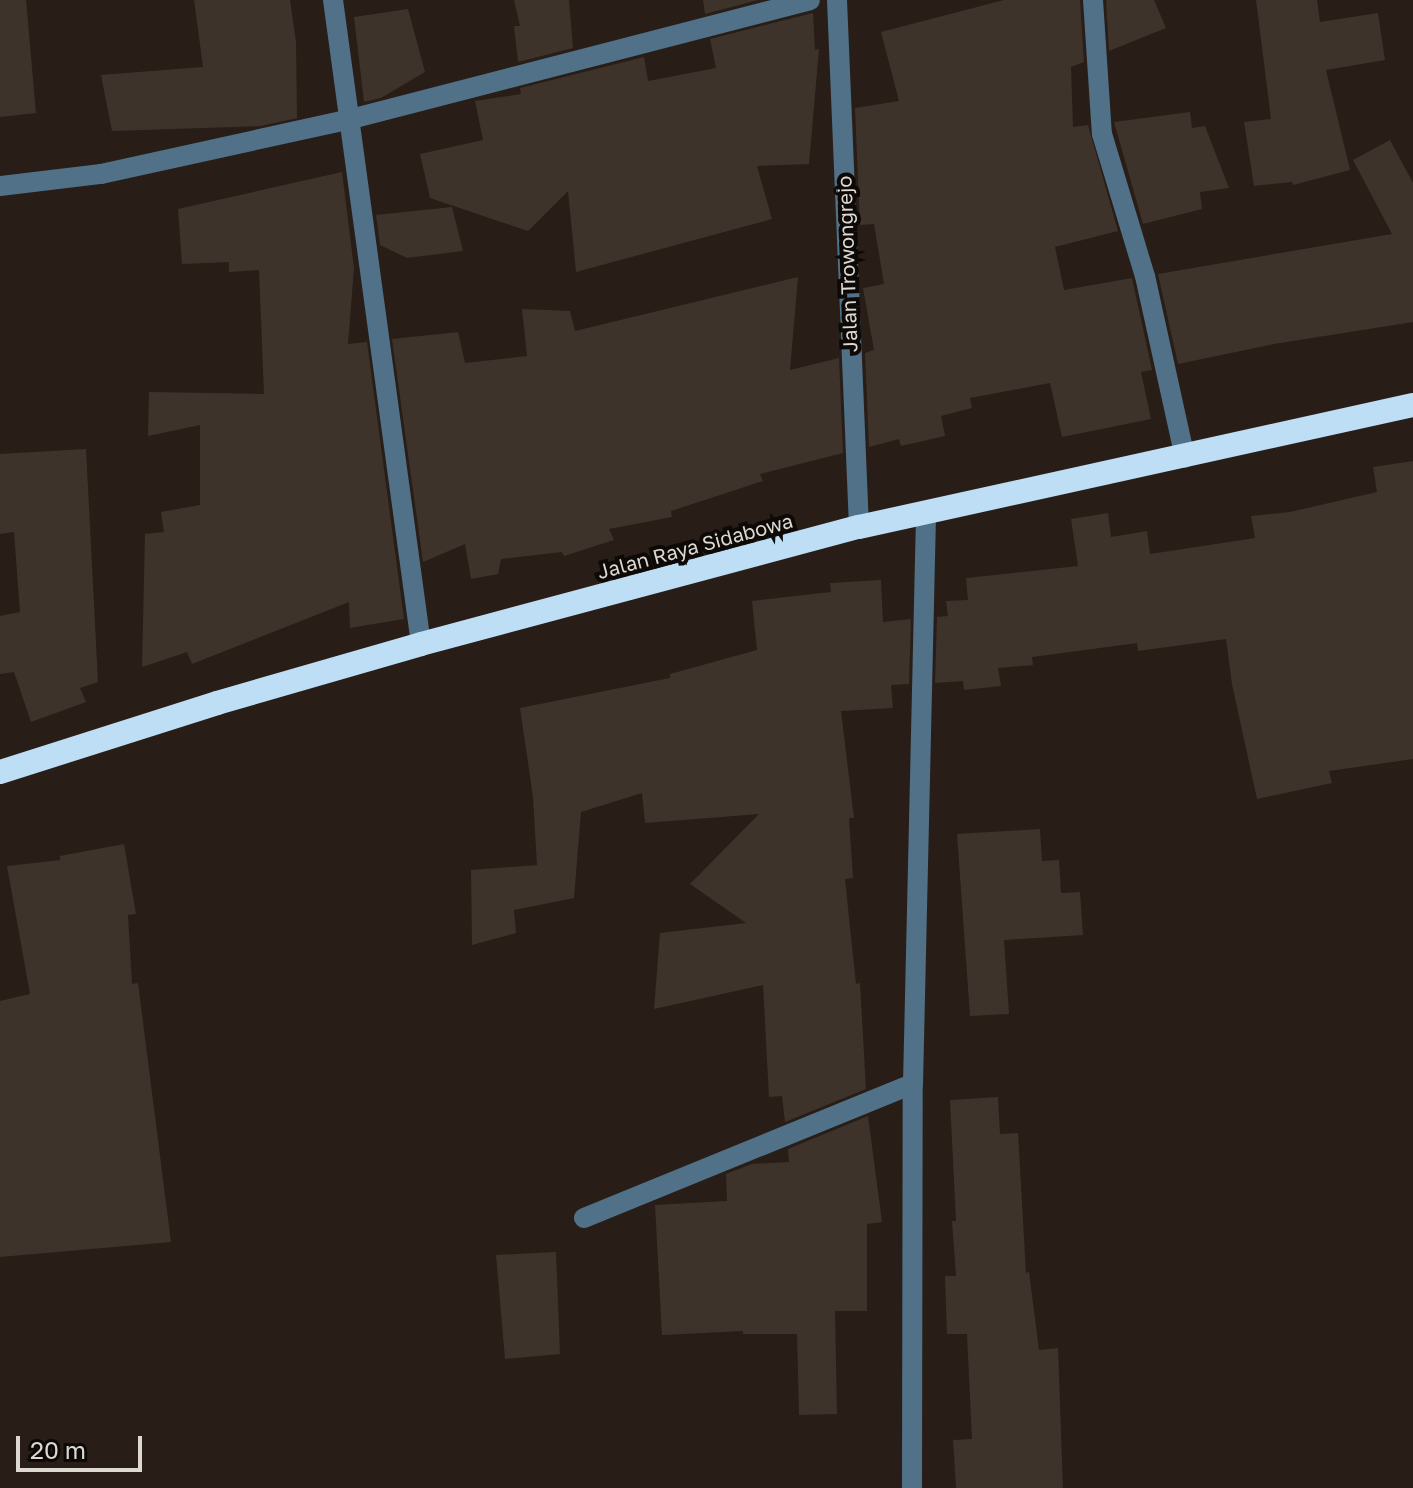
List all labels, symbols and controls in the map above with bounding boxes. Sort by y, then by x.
street label: Jalan Trowongrejo [832,175,862,353]
street label: Jalan Raya Sidabowa [595,508,795,584]
scale bar [20,1420,146,1470]
text: 20 m [30,1435,86,1464]

